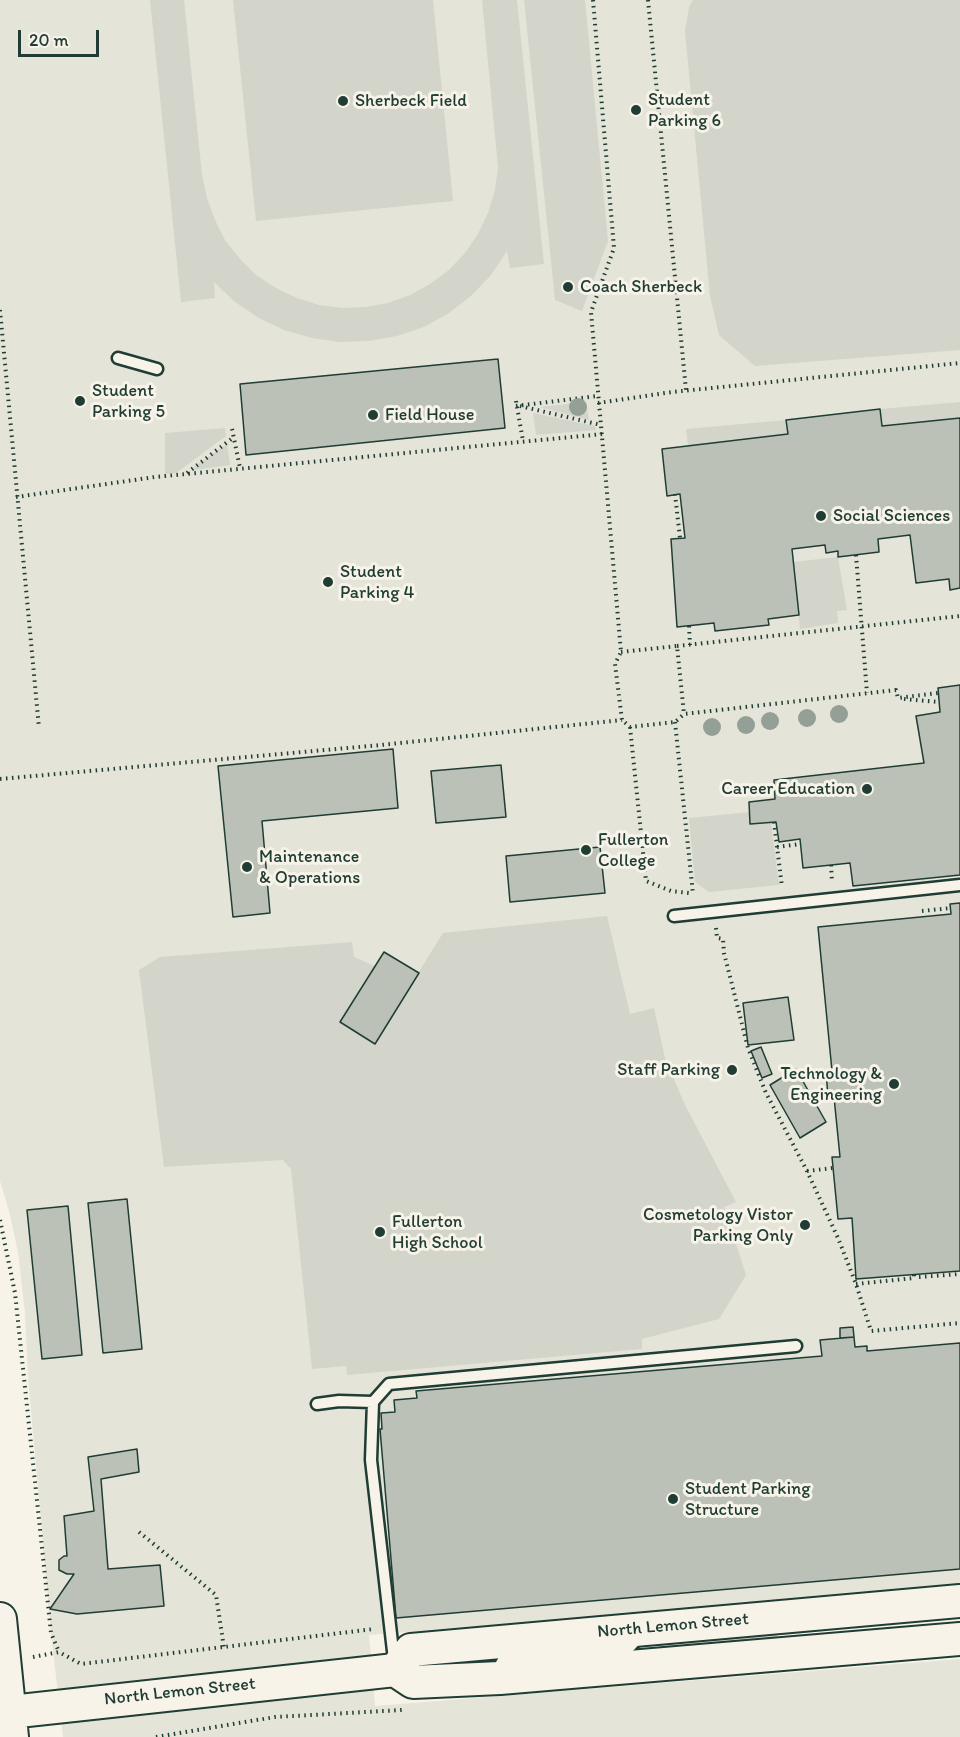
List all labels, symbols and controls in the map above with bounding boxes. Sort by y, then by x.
scale bar [21,18,102,56]
text: 20 m [29,29,69,51]
place label: Student Parking 6 [648,89,721,132]
place label: Sherbeck Field [355,90,467,112]
marker: Sherbeck Field [336,94,350,108]
marker: Student Parking 6 [629,103,643,117]
place label: Coach Sherbeck [580,276,702,298]
marker: Coach Sherbeck [561,280,575,294]
place label: Student Parking 5 [92,380,165,422]
marker: Student Parking 5 [73,394,87,408]
place label: Field House [385,404,474,426]
marker: Field House [366,408,380,422]
place label: Social Sciences [833,505,950,527]
marker: Social Sciences [814,509,828,523]
place label: Student Parking 4 [340,561,414,604]
marker: Student Parking 4 [321,575,335,589]
place label: Career Education [721,778,855,800]
marker: Career Education [860,782,874,796]
place label: Fullerton College [598,829,668,872]
marker: Fullerton College [579,843,593,857]
place label: Maintenance & Operations [259,846,360,888]
marker: Maintenance & Operations [240,860,254,874]
place label: Staff Parking [617,1059,720,1081]
marker: Staff Parking [725,1063,739,1077]
place label: Technology & Engineering [781,1063,882,1106]
marker: Technology & Engineering [887,1077,901,1091]
place label: Cosmetology Vistor Parking Only [643,1204,793,1246]
place label: Fullerton High School [392,1211,483,1254]
marker: Cosmetology Vistor Parking Only [798,1218,812,1232]
marker: Fullerton High School [373,1225,387,1239]
place label: Student Parking Structure [685,1478,810,1520]
marker: Student Parking Structure [666,1492,680,1506]
street label: North Lemon Street [596,1609,750,1643]
street label: North Lemon Street [103,1673,257,1711]

